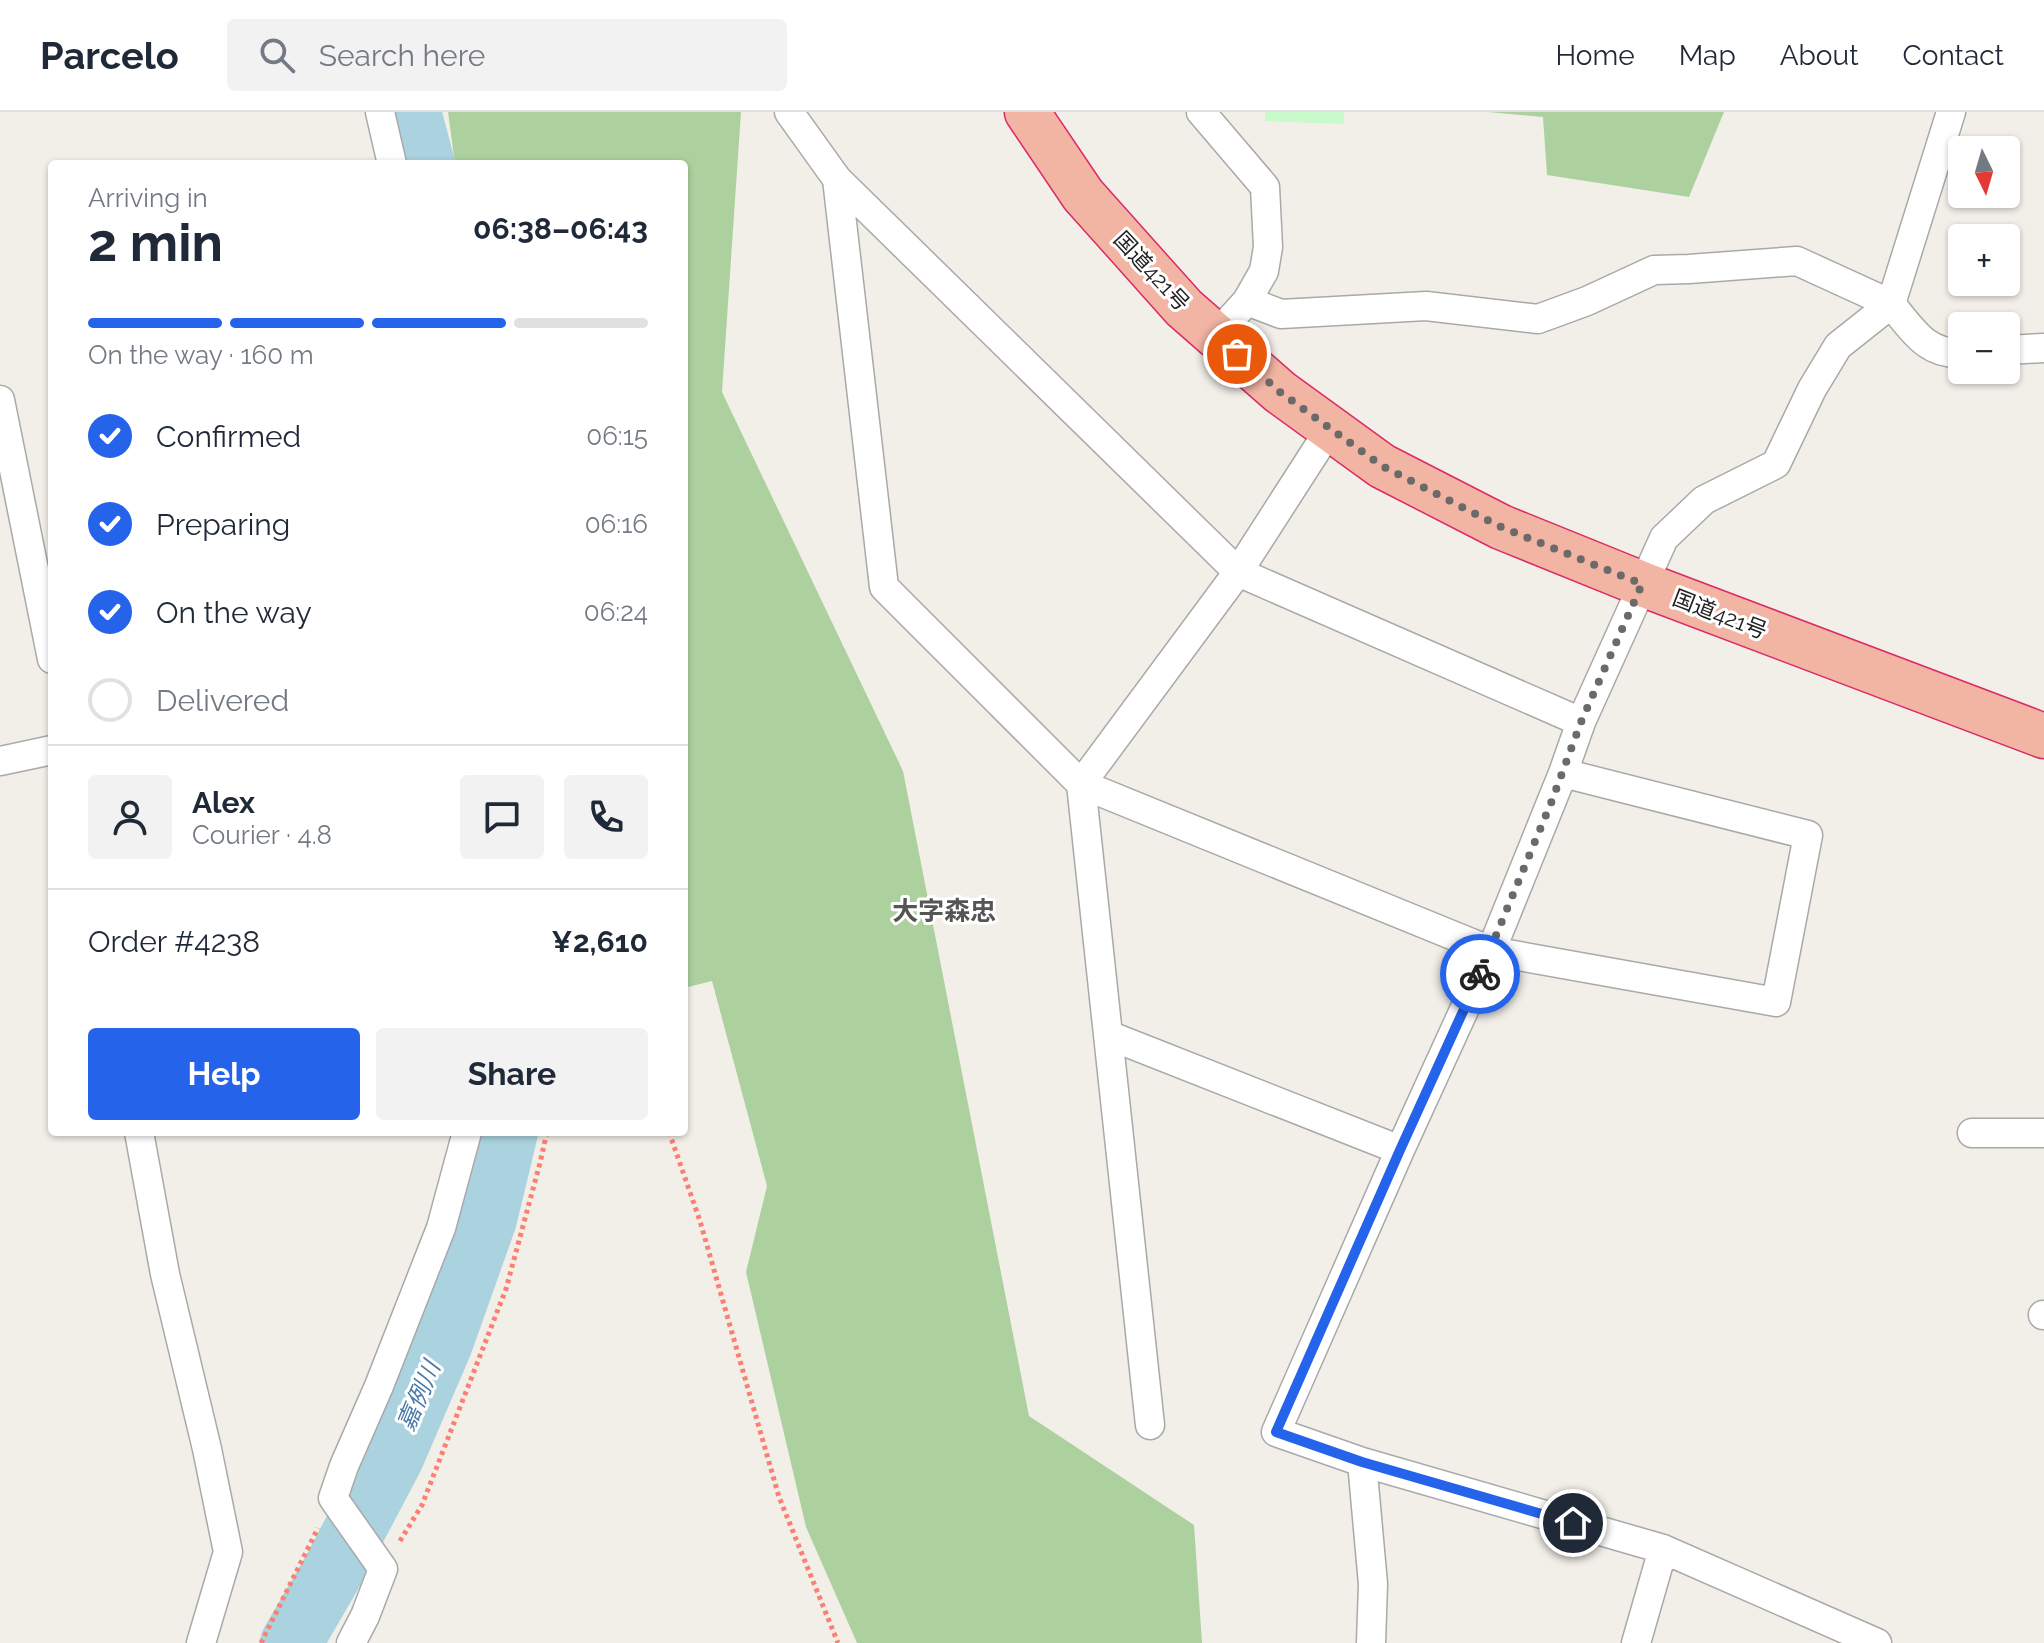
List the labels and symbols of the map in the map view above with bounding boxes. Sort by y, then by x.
north arrow [1948,136,2020,208]
street label: 国道421号 [1109,226,1195,316]
pin [1203,320,1271,388]
street label: 国道421号 [1669,584,1771,644]
district label: 大字森忠 [892,896,996,926]
courier [1440,934,1520,1014]
water label: 嘉例川 [391,1354,447,1435]
pin [1539,1489,1607,1557]

